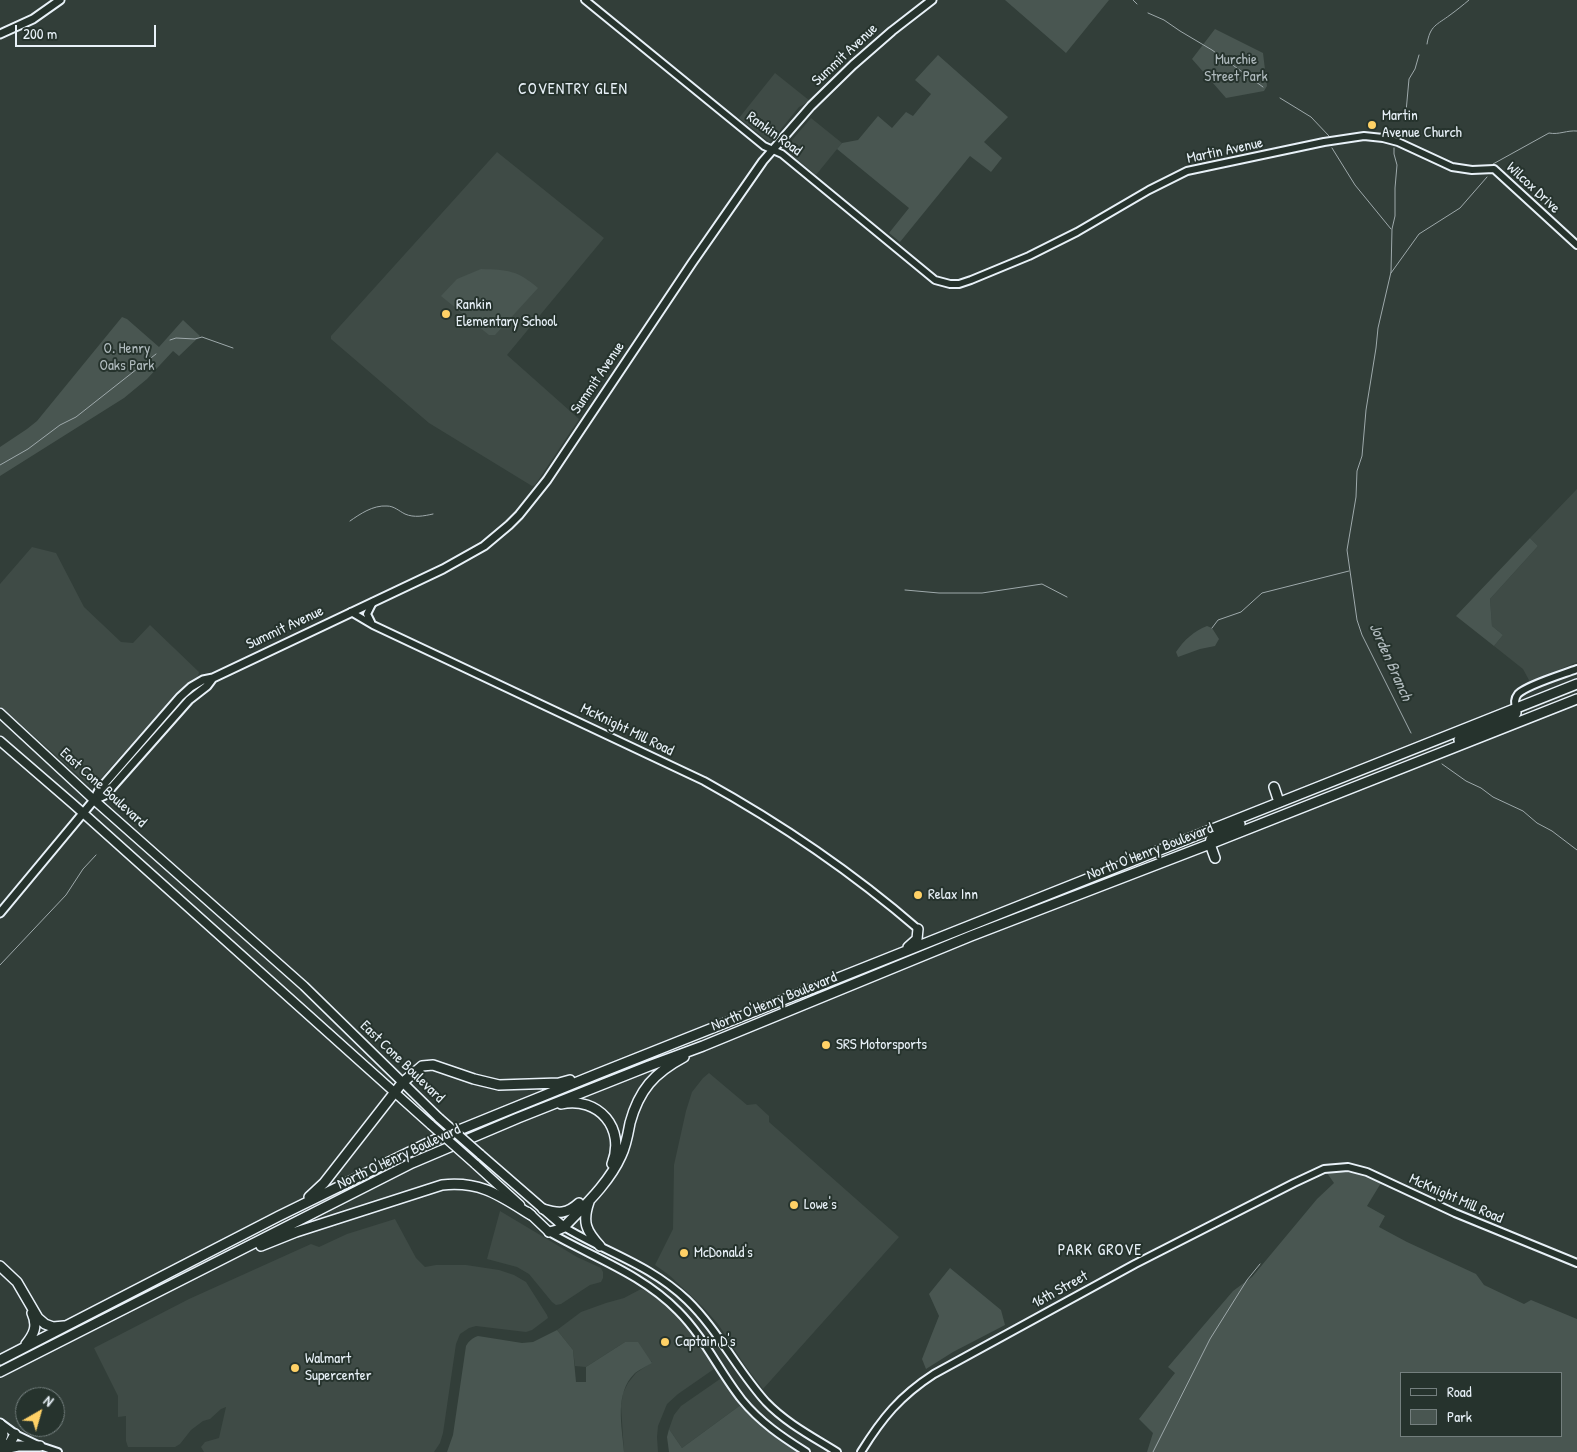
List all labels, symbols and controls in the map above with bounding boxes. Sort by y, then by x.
scale bar [18,15,159,47]
street label: Summit Avenue [808,20,882,90]
text: 200 m [23,23,57,44]
park label: Murchie Street Park [1204,51,1268,86]
district label: COVENTRY GLEN [516,80,630,100]
place label: Martin Avenue Church [1382,107,1462,142]
street label: Rankin Road [743,108,805,160]
marker: Martin Avenue Church [1366,119,1378,131]
street label: Martin Avenue [1185,134,1265,168]
street label: Wilcox Drive [1502,159,1564,217]
place label: Rankin Elementary School [456,296,557,331]
marker: Rankin Elementary School [440,308,452,320]
street label: Summit Avenue [567,338,629,418]
park label: O. Henry Oaks Park [100,340,154,375]
street label: Summit Avenue [243,602,327,654]
water label: Jorden Branch [1364,620,1416,704]
street label: McKnight Mill Road [578,700,676,760]
street label: East Cone Boulevard [56,744,150,832]
street label: North O'Henry Boulevard [1084,820,1216,884]
place label: Relax Inn [928,886,978,904]
marker: Relax Inn [912,889,924,901]
street label: North O'Henry Boulevard [709,969,839,1035]
street label: East Cone Boulevard [356,1017,448,1107]
place label: SRS Motorsports [836,1036,927,1054]
marker: SRS Motorsports [820,1039,832,1051]
street label: North O'Henry Boulevard [334,1121,464,1193]
street label: McKnight Mill Road [1406,1170,1506,1228]
place label: Lowe's [804,1196,837,1214]
marker: Lowe's [788,1199,800,1211]
district label: PARK GROVE [1056,1241,1144,1261]
place label: McDonald's [694,1244,753,1262]
marker: McDonald's [678,1247,690,1259]
street label: 16th Street [1029,1267,1091,1313]
place label: Captain D's [675,1333,736,1351]
marker: Captain D's [659,1336,671,1348]
place label: Walmart Supercenter [305,1350,372,1385]
marker: Walmart Supercenter [289,1362,301,1374]
legend [1400,1372,1562,1437]
text: Road [1447,1381,1472,1402]
north arrow [15,1387,65,1437]
text: N [40,1391,58,1410]
text: Park [1447,1406,1472,1427]

